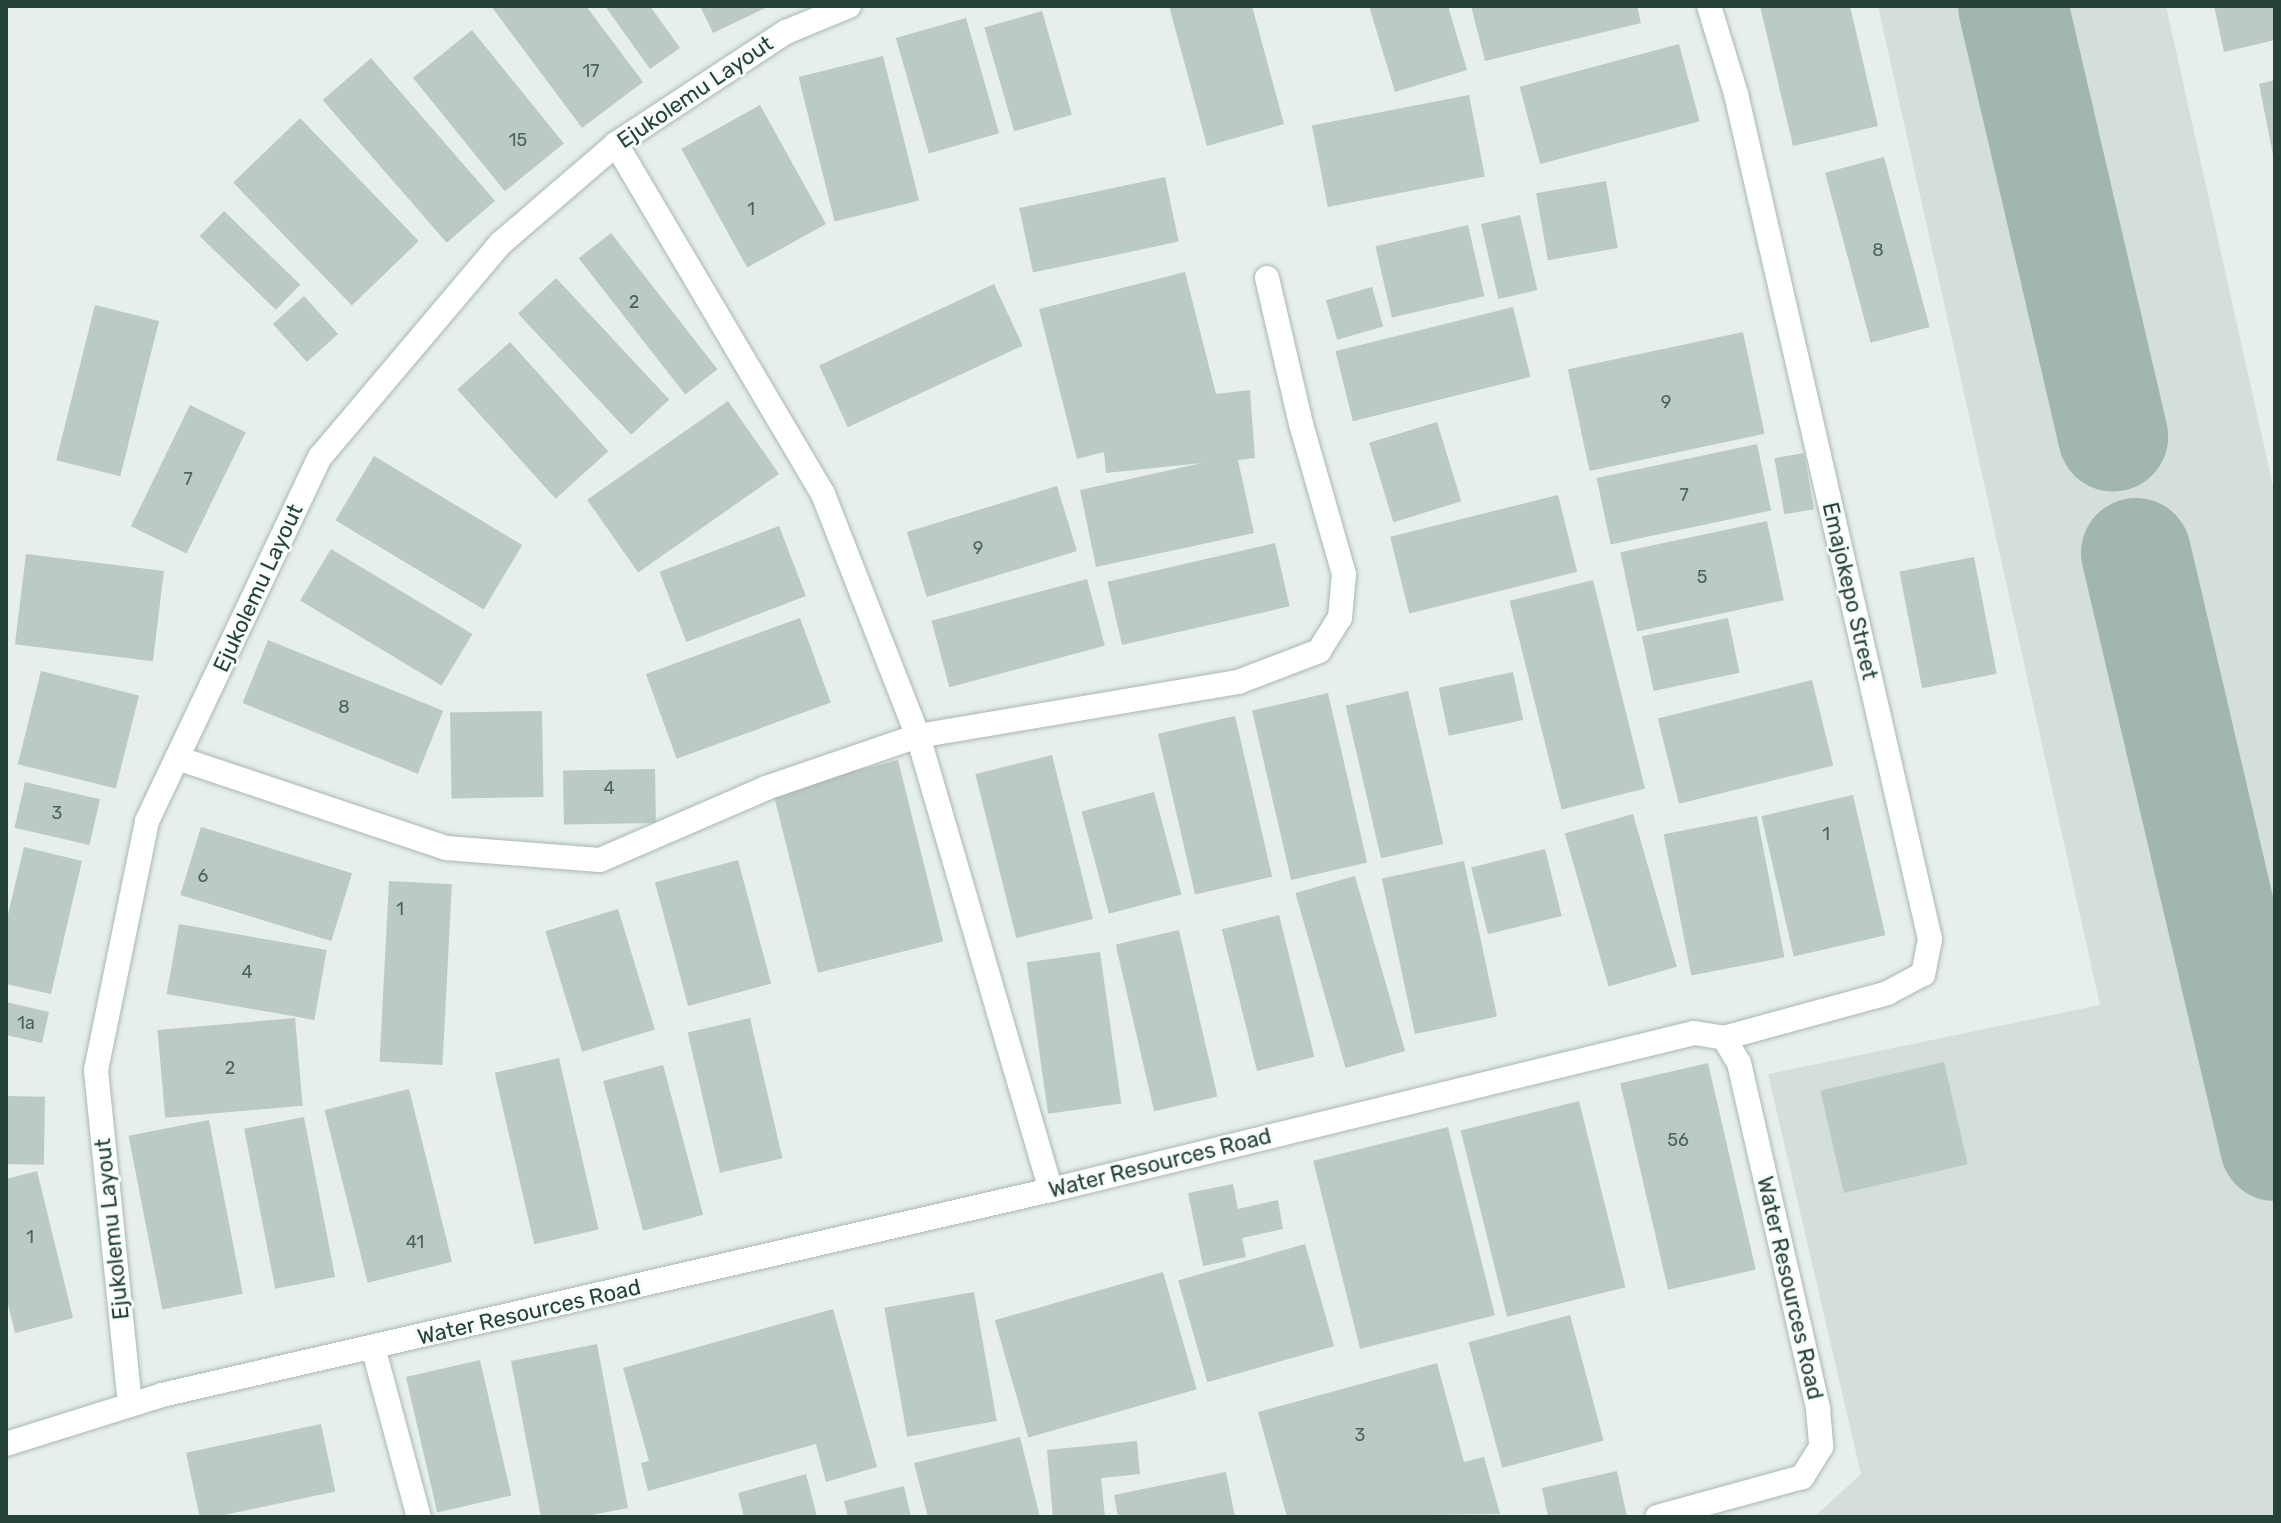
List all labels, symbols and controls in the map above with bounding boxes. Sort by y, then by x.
street label: Ejukolemu Layout [612,30,778,154]
house number: 17 [583,60,599,82]
house number: 15 [509,129,527,151]
house number: 1 [747,198,755,220]
house number: 8 [1872,239,1884,261]
house number: 2 [629,291,639,313]
house number: 9 [1661,391,1671,413]
house number: 7 [183,468,193,490]
house number: 7 [1679,484,1689,506]
street label: Ejukolemu Layout [208,500,308,676]
street label: Emajokepo Street [1817,500,1883,682]
house number: 9 [973,537,983,559]
house number: 5 [1697,566,1707,588]
house number: 8 [338,696,350,718]
house number: 4 [603,777,615,799]
house number: 3 [52,802,62,824]
house number: 1 [1822,823,1830,845]
house number: 6 [198,865,208,887]
house number: 1 [396,898,404,920]
house number: 4 [241,961,253,983]
house number: 1a [17,1012,35,1034]
house number: 2 [225,1057,235,1079]
street label: Water Resources Road [1046,1123,1274,1203]
house number: 56 [1667,1129,1689,1151]
street label: Ejukolemu Layout [89,1137,135,1321]
street label: Water Resources Road [1751,1174,1829,1402]
house number: 1 [26,1226,34,1248]
house number: 41 [406,1231,424,1253]
street label: Water Resources Road [415,1273,643,1351]
house number: 3 [1355,1424,1365,1446]

